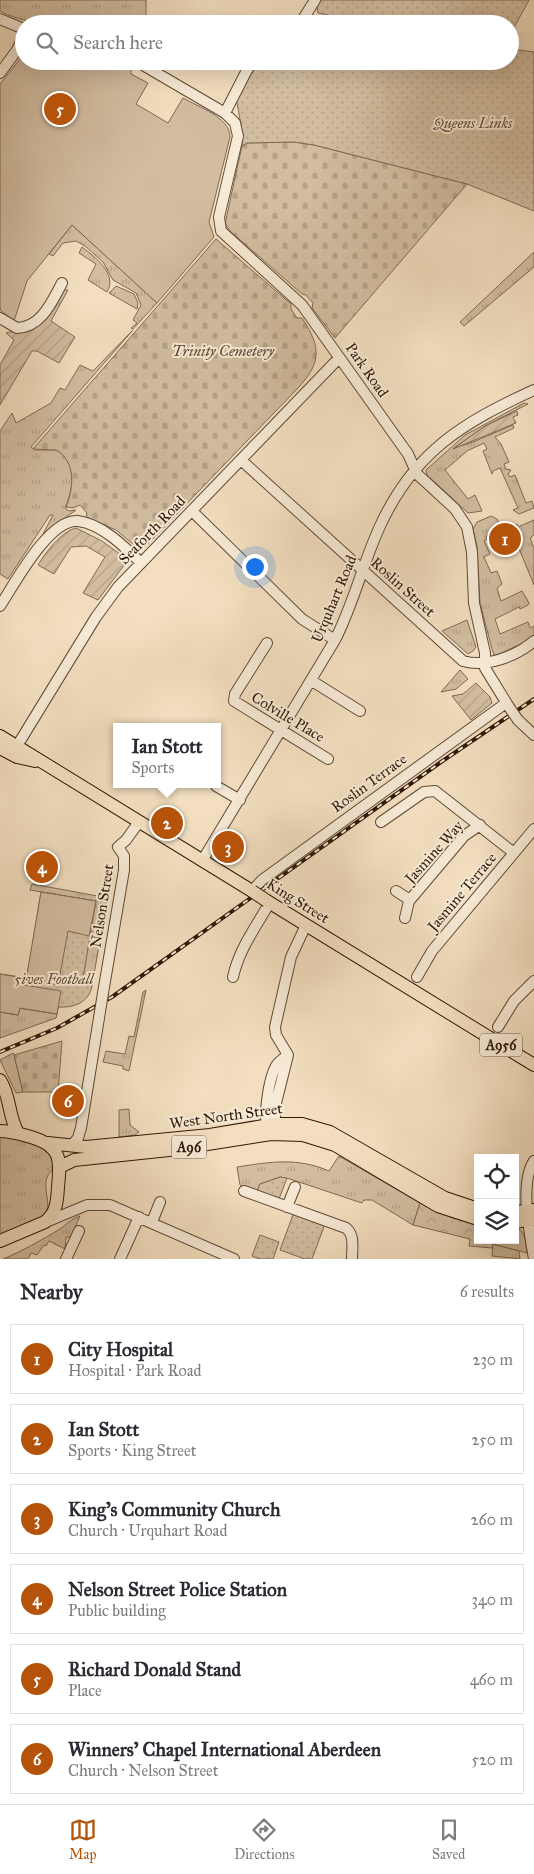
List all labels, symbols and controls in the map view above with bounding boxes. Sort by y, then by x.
search box [15,15,519,70]
icon: search [33,29,61,57]
text: Search here [73,31,163,54]
pin: 5 [44,90,76,128]
park label: Queens Links [433,114,513,132]
street label: Park Road [342,339,393,401]
park label: Trinity Cemetery [172,342,276,360]
street label: Seaforth Road [115,492,189,568]
pin: 1 [489,520,521,558]
street label: Urquhart Road [308,552,362,646]
street label: Roslin Street [367,553,439,621]
your location [242,554,268,580]
street label: Colville Place [248,688,328,746]
popup [113,723,221,788]
text: Ian Stott [131,735,203,758]
street label: Roslin Terrace [328,750,410,816]
text: Sports [131,758,174,777]
pin: 2 [151,804,183,842]
street label: Jasmine Way [400,816,468,889]
pin: 3 [212,828,244,866]
pin: 4 [26,848,58,886]
street label: Jasmine Terrace [423,849,501,937]
street label: Nelson Street [86,862,118,949]
street label: King Street [263,875,333,928]
park label: 5ives Football [14,970,95,988]
road number: A956 [480,1034,522,1056]
pin: 6 [52,1082,84,1120]
street label: West North Street [168,1099,284,1133]
road number: A96 [172,1136,206,1158]
map controls [474,1154,519,1244]
button: locate [474,1154,519,1199]
button: layers [474,1199,519,1244]
text: Nearby [20,1279,83,1305]
text: 6 results [460,1282,514,1301]
text: City Hospital [68,1338,173,1361]
text: 1 [34,1350,40,1369]
text: 230 m [473,1350,513,1369]
text: Hospital · Park Road [68,1361,202,1380]
text: Ian Stott [68,1418,139,1441]
text: 2 [33,1430,41,1449]
text: 250 m [472,1430,513,1449]
text: Sports · King Street [68,1441,196,1460]
text: King's Community Church [68,1498,280,1521]
text: 3 [34,1510,40,1529]
text: 260 m [471,1510,513,1529]
text: Church · Urquhart Road [68,1521,227,1540]
text: Nelson Street Police Station [68,1578,287,1601]
text: 4 [33,1590,41,1609]
text: 340 m [471,1590,513,1609]
text: Public building [68,1601,166,1620]
text: Richard Donald Stand [68,1658,241,1681]
text: 5 [33,1670,41,1689]
text: 460 m [470,1670,513,1689]
text: Place [68,1681,102,1700]
text: Winners' Chapel International Aberdeen [68,1738,381,1761]
text: 6 [33,1750,41,1769]
text: 520 m [471,1750,513,1769]
text: Church · Nelson Street [68,1761,218,1780]
tab: Map [69,1816,97,1863]
tab: Directions [234,1816,295,1863]
tab: Saved [432,1816,465,1863]

